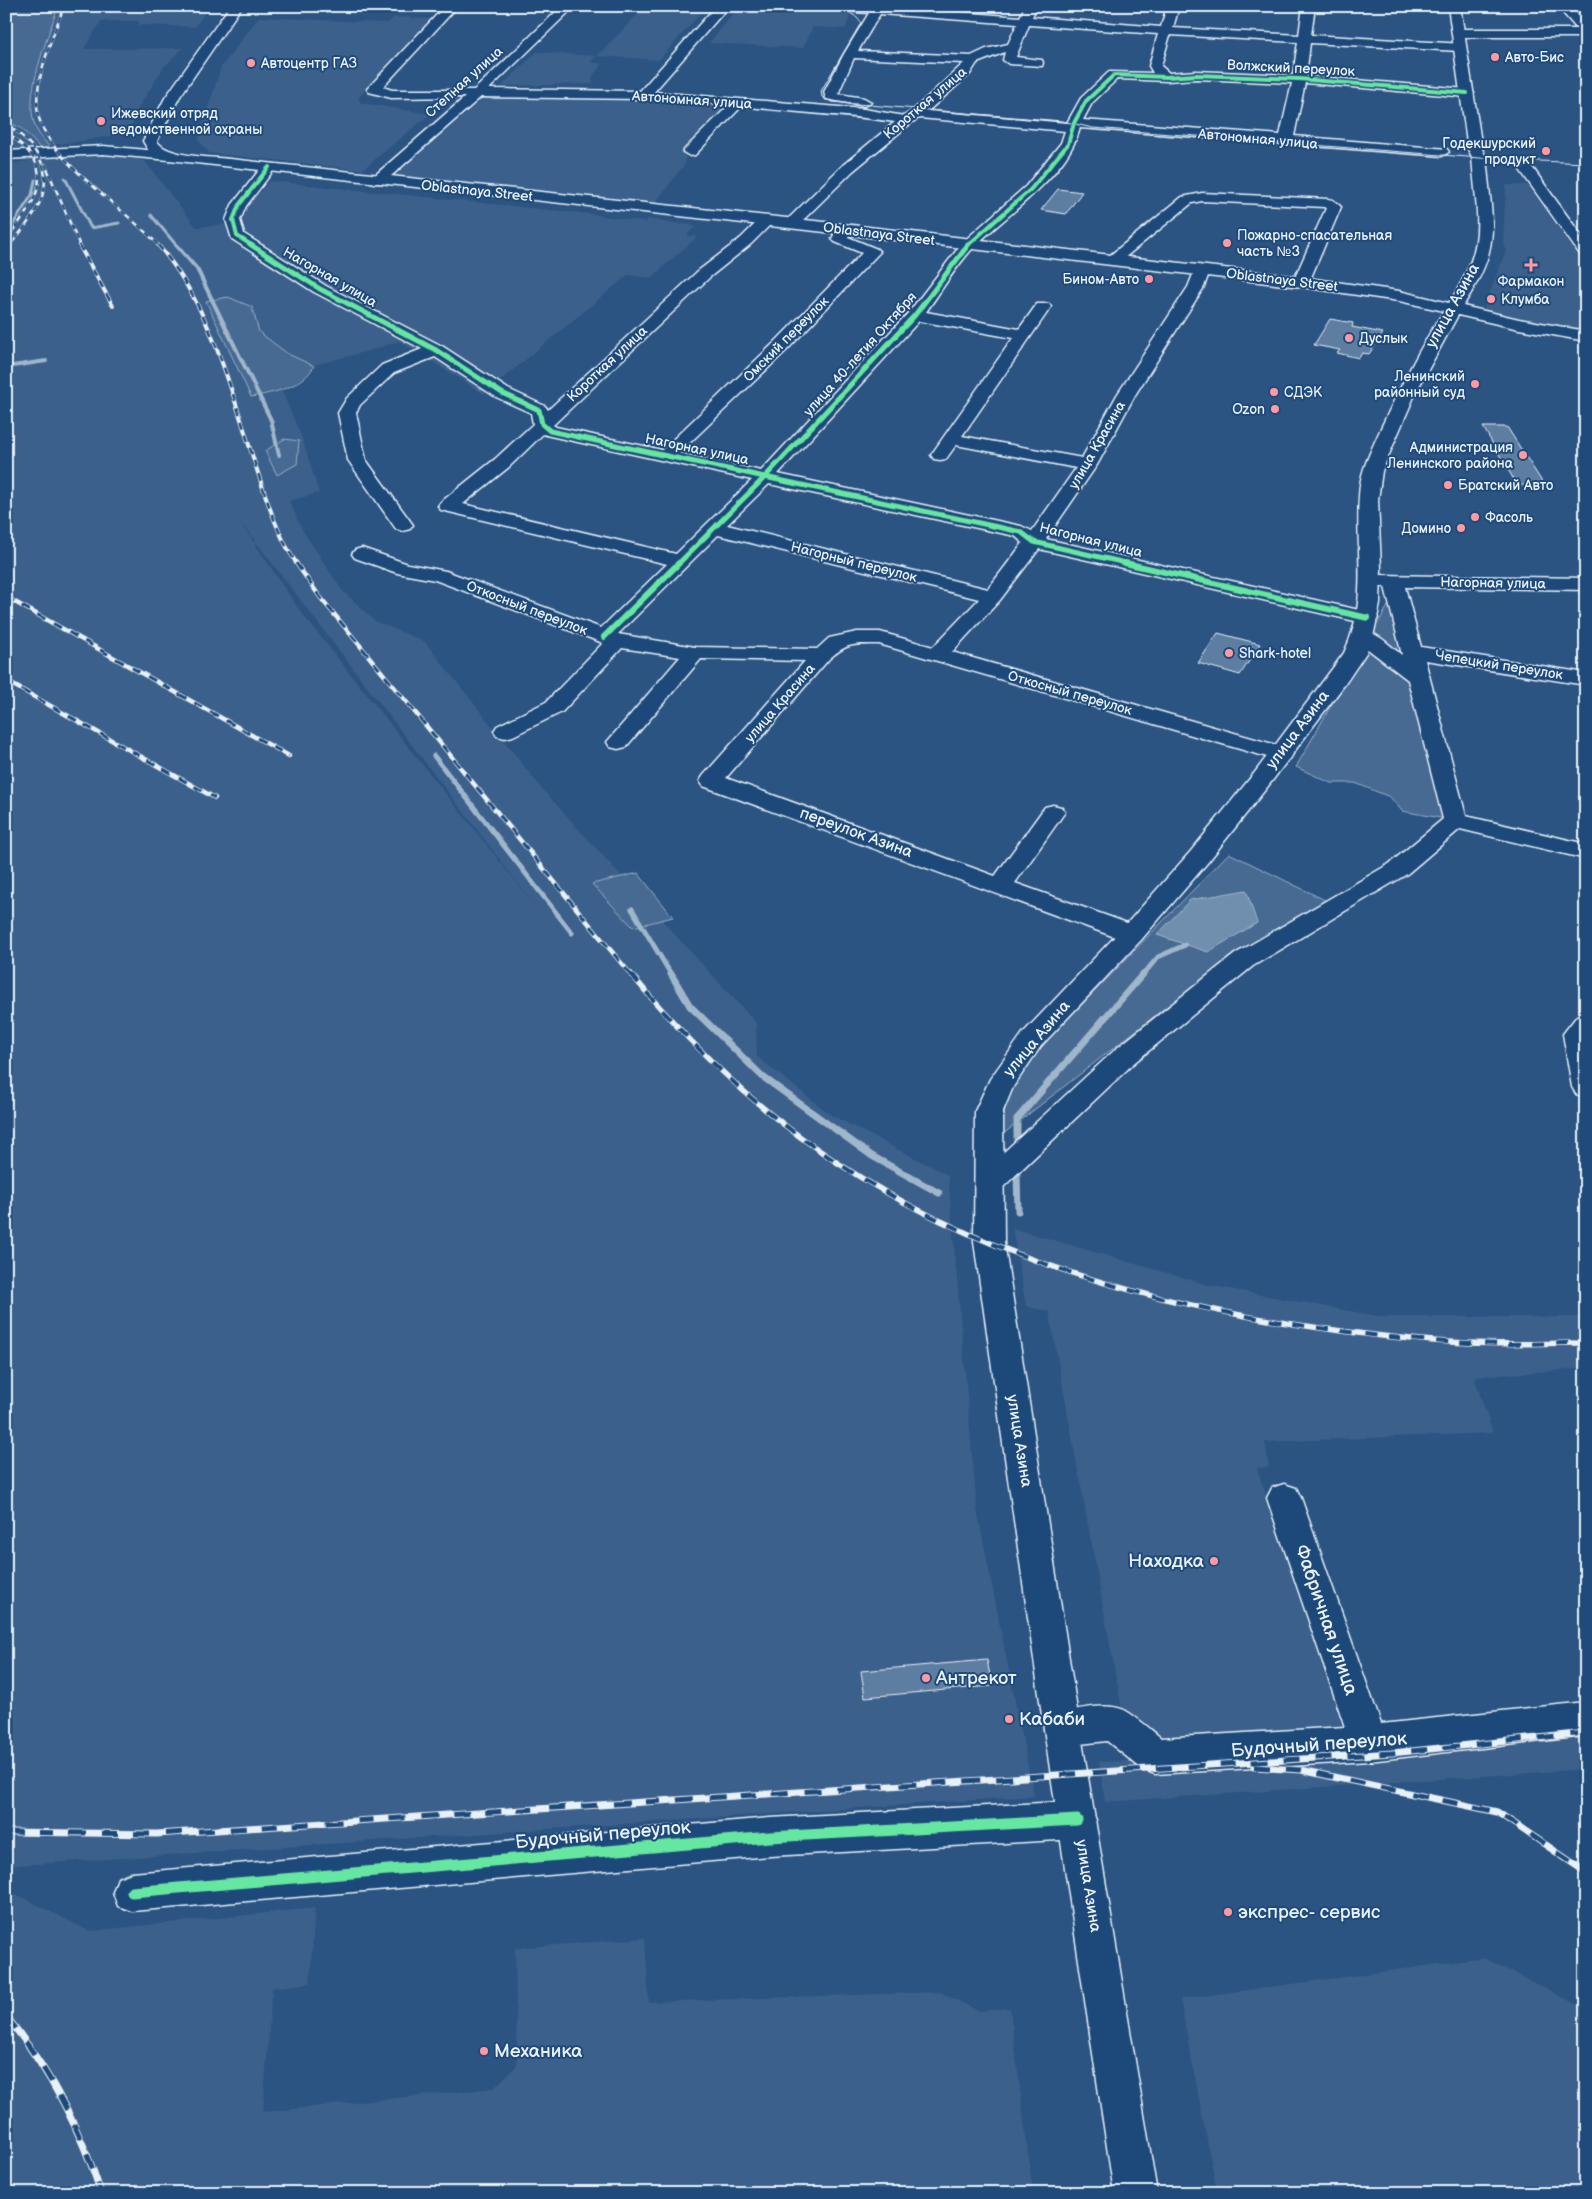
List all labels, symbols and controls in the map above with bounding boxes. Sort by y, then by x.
street label: Степная улица [422,42,507,121]
place label: Авто-Бис [1504,49,1564,66]
marker: Авто-Бис [1489,51,1501,63]
place label: Автоцентр ГАЗ [260,55,357,72]
street label: Волжский переулок [1227,56,1356,80]
marker: Автоцентр ГАЗ [245,57,257,69]
street label: Короткая улица [880,63,971,143]
street label: Автономная улица [630,87,753,113]
place label: Ижевский отряд ведомственной охраны [111,105,262,138]
marker: Ижевский отряд ведомственной охраны [95,115,107,127]
street label: Автономная улица [1196,125,1319,153]
place label: Годекшурский продукт [1442,135,1536,168]
marker: Годекшурский продукт [1540,145,1552,157]
street label: Oblastnaya Street [420,177,534,205]
street label: Oblastnaya Street [822,219,936,249]
place label: Пожарно-спасательная часть №3 [1237,227,1392,260]
marker: Пожарно-спасательная часть №3 [1221,237,1233,249]
street label: Нагорная улица [280,243,381,311]
marker: Фармакон [1525,259,1537,271]
street label: улица Азина [1422,260,1484,351]
street label: Oblastnaya Street [1225,265,1339,295]
place label: Бином-Авто [1063,271,1139,288]
marker: Бином-Авто [1143,273,1155,285]
place label: Фармакон [1498,273,1564,290]
street label: улица 40-летия Октября [800,288,920,420]
place label: Клумба [1501,291,1550,308]
street label: Омский переулок [740,292,833,385]
marker: Клумба [1485,293,1497,305]
street label: Короткая улица [563,322,651,406]
place label: Дуслык [1359,330,1408,347]
marker: Дуслык [1343,332,1355,344]
place label: Ленинский районный суд [1374,368,1465,401]
marker: Ленинский районный суд [1469,378,1481,390]
place label: СДЭК [1284,384,1323,401]
marker: СДЭК [1268,386,1280,398]
street label: улица Красина [1065,397,1129,492]
place label: Ozon [1232,401,1265,418]
marker: Ozon [1269,403,1281,415]
street label: Нагорная улица [644,430,751,468]
place label: Администрация Ленинского района [1386,439,1514,472]
marker: Администрация Ленинского района [1517,449,1529,461]
place label: Братский Авто [1458,477,1553,494]
marker: Братский Авто [1442,479,1454,491]
place label: Фасоль [1485,509,1533,526]
marker: Фасоль [1469,511,1481,523]
street label: Нагорная улица [1038,519,1145,561]
place label: Домино [1402,520,1451,537]
marker: Домино [1455,522,1467,534]
street label: Нагорный переулок [789,538,919,586]
street label: Нагорная улица [1440,574,1547,592]
street label: Откосный переулок [464,577,591,639]
place label: Shark-hotel [1239,645,1311,662]
marker: Shark-hotel [1223,647,1235,659]
street label: Чепецкий переулок [1434,647,1565,684]
street label: улица Красина [741,660,819,746]
street label: Откосный переулок [1006,667,1135,719]
street label: улица Азина [1262,687,1334,773]
street label: переулок Азина [797,804,915,862]
street label: улица Азина [1000,997,1075,1081]
street label: улица Азина [1002,1393,1036,1489]
street label: Фабричная улица [1289,1542,1363,1698]
place label: Находка [1128,1550,1204,1573]
marker: Находка [1208,1555,1220,1567]
place label: Антрекот [935,1667,1017,1690]
marker: Антрекот [920,1672,932,1684]
place label: Кабаби [1019,1708,1085,1731]
marker: Кабаби [1003,1713,1015,1725]
street label: Будочный переулок [1230,1727,1408,1763]
street label: Будочный переулок [514,1816,692,1854]
street label: улица Азина [1071,1838,1105,1934]
place label: экспрес- сервис [1238,1901,1381,1924]
marker: экспрес- сервис [1222,1906,1234,1918]
place label: Механика [494,2040,582,2063]
marker: Механика [478,2045,490,2057]

